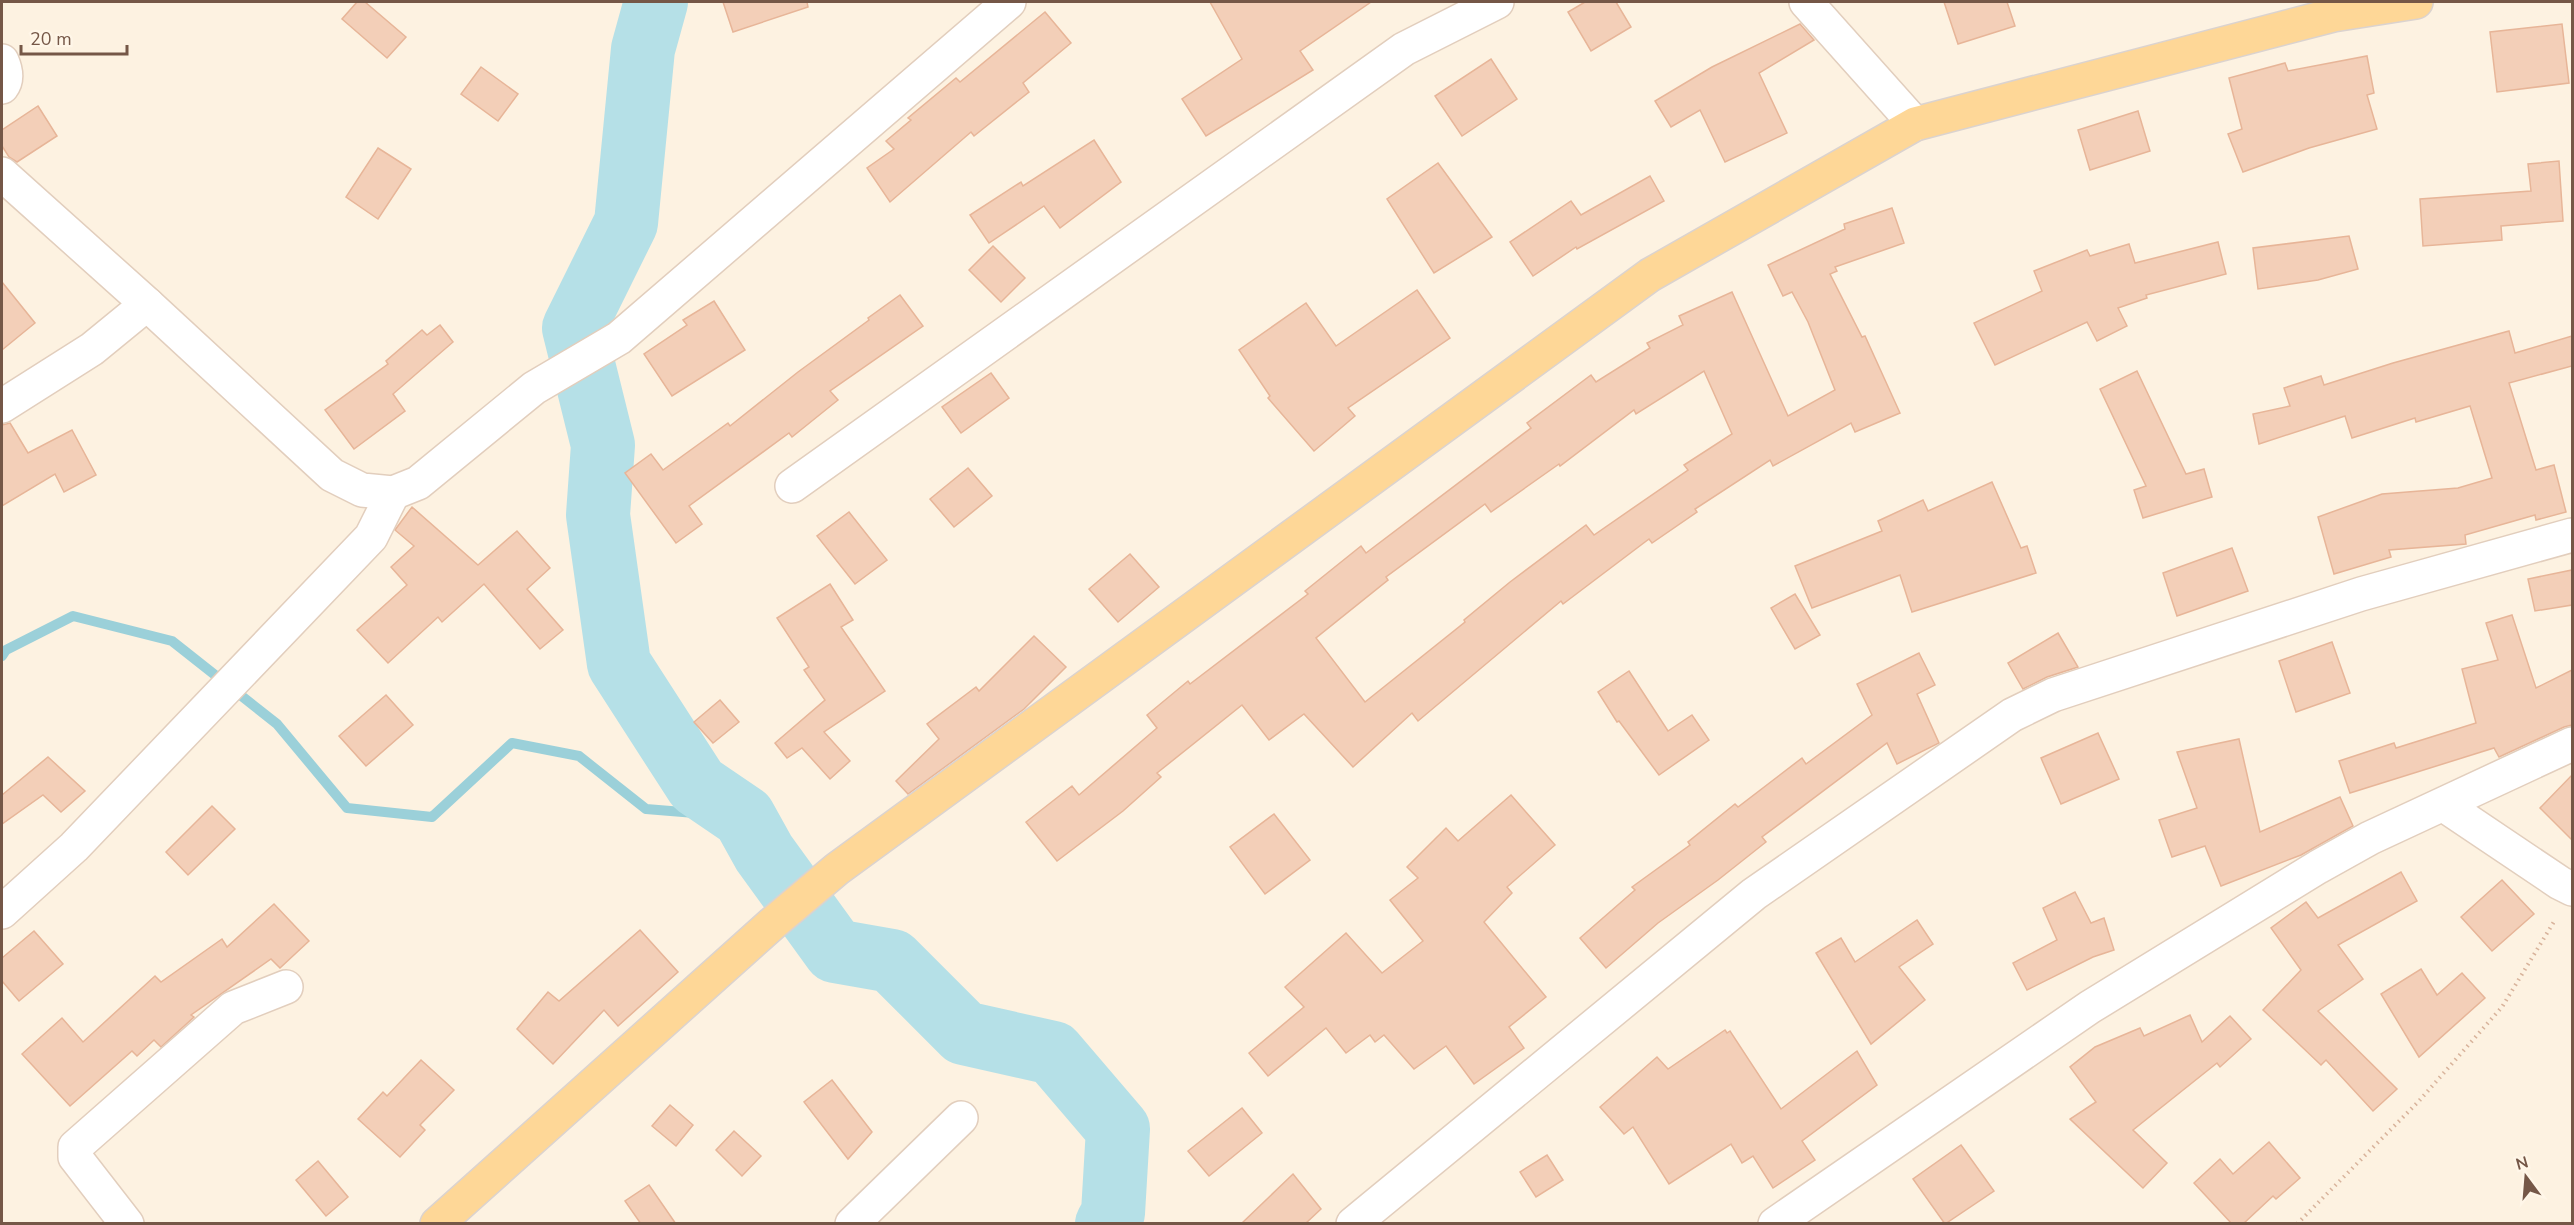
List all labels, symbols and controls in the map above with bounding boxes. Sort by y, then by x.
scale bar [21,18,128,56]
text: 20 m [30,27,72,51]
north arrow [2496,1147,2556,1207]
text: N [2513,1151,2531,1176]

